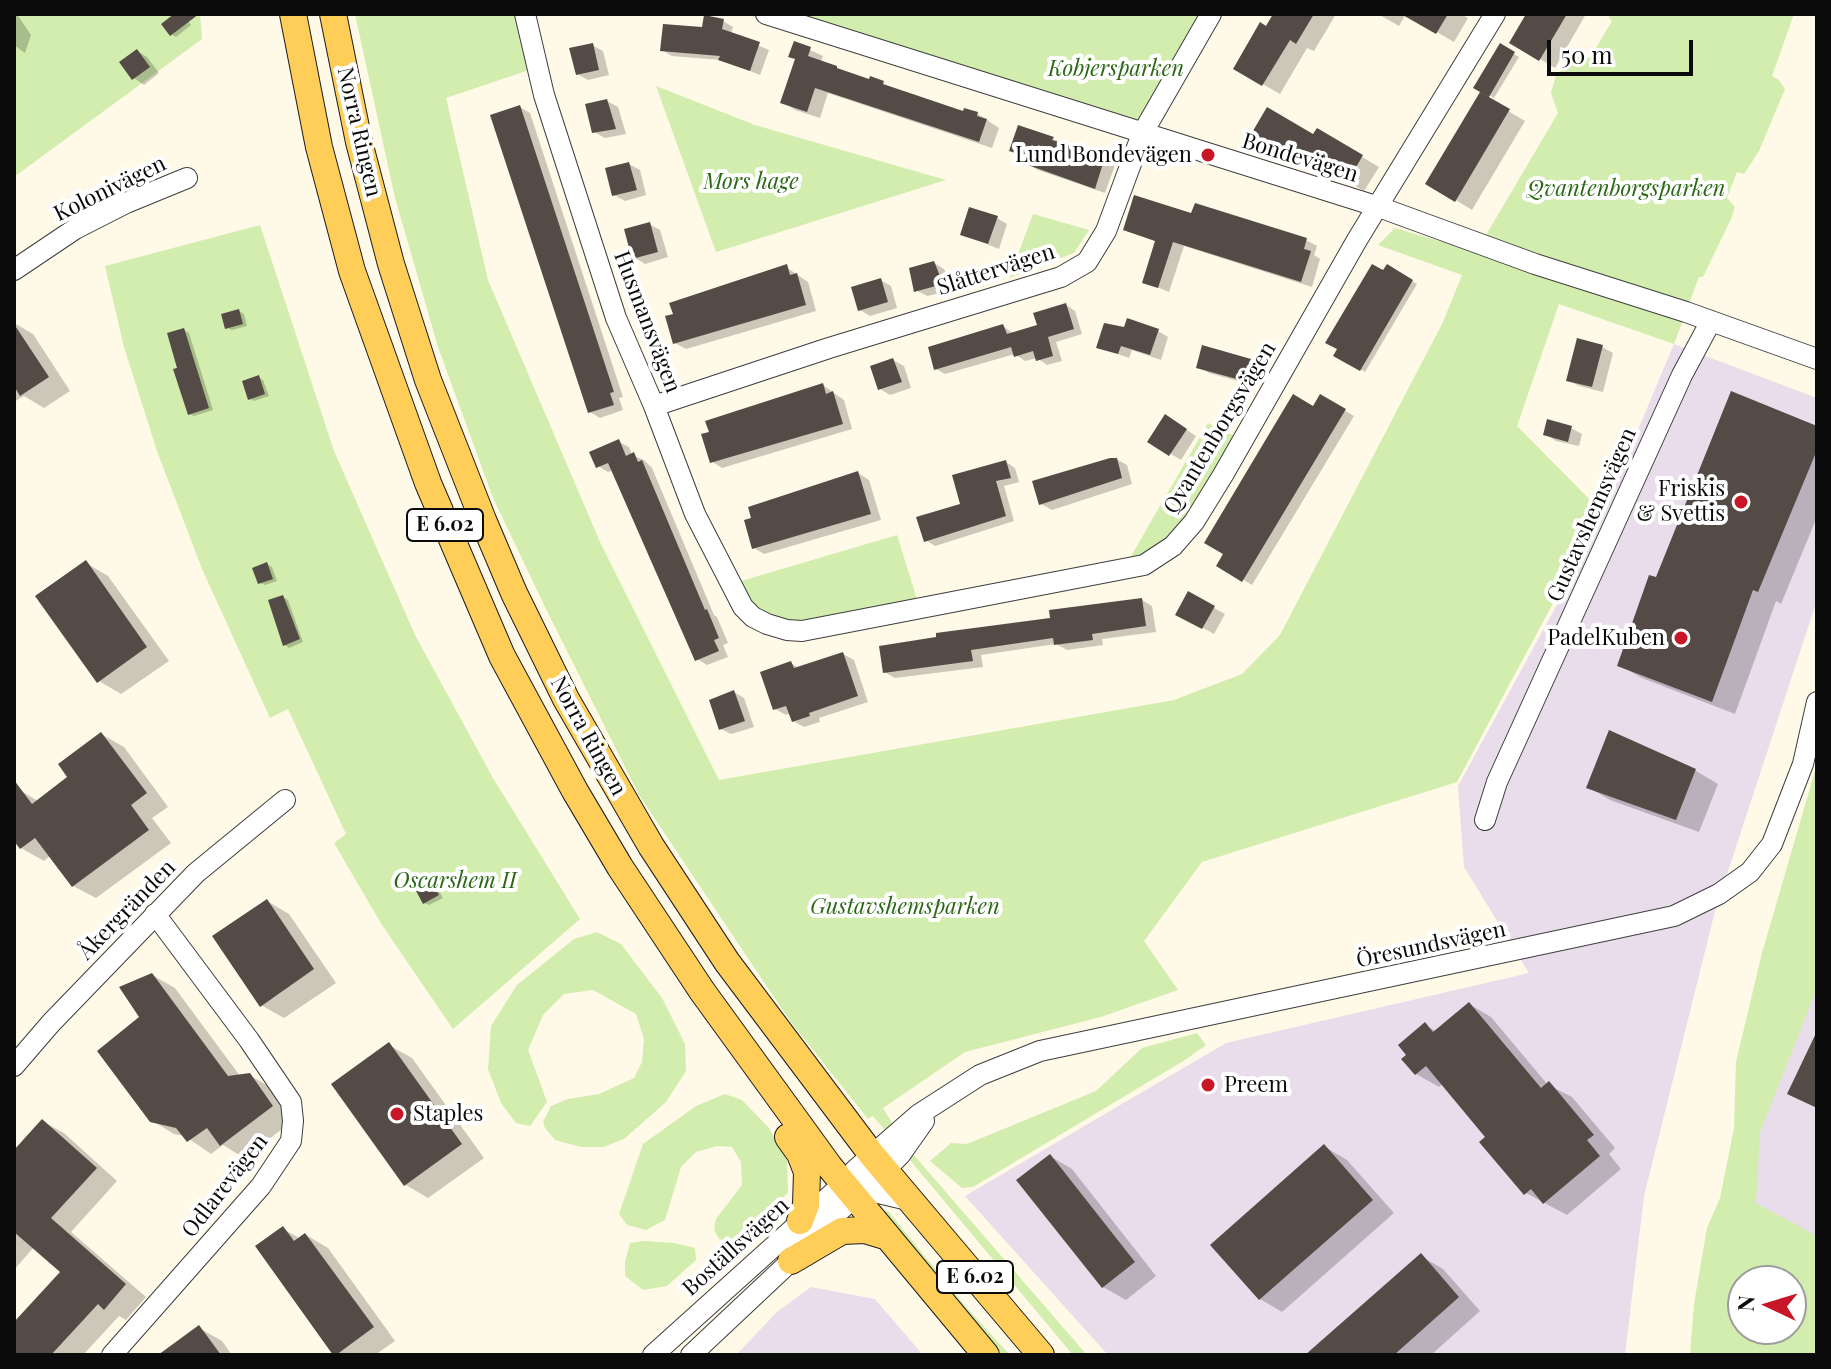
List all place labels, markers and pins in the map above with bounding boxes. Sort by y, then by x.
place label: Lund Bondevägen [1015,142,1192,168]
marker: Lund Bondevägen [1199,146,1217,164]
place label: Friskis & Svettis [1637,476,1725,528]
marker: Friskis & Svettis [1732,493,1750,511]
place label: PadelKuben [1547,625,1665,651]
marker: PadelKuben [1672,629,1690,647]
place label: Preem [1224,1072,1288,1098]
marker: Preem [1199,1076,1217,1094]
place label: Staples [413,1101,483,1127]
marker: Staples [388,1105,406,1123]

